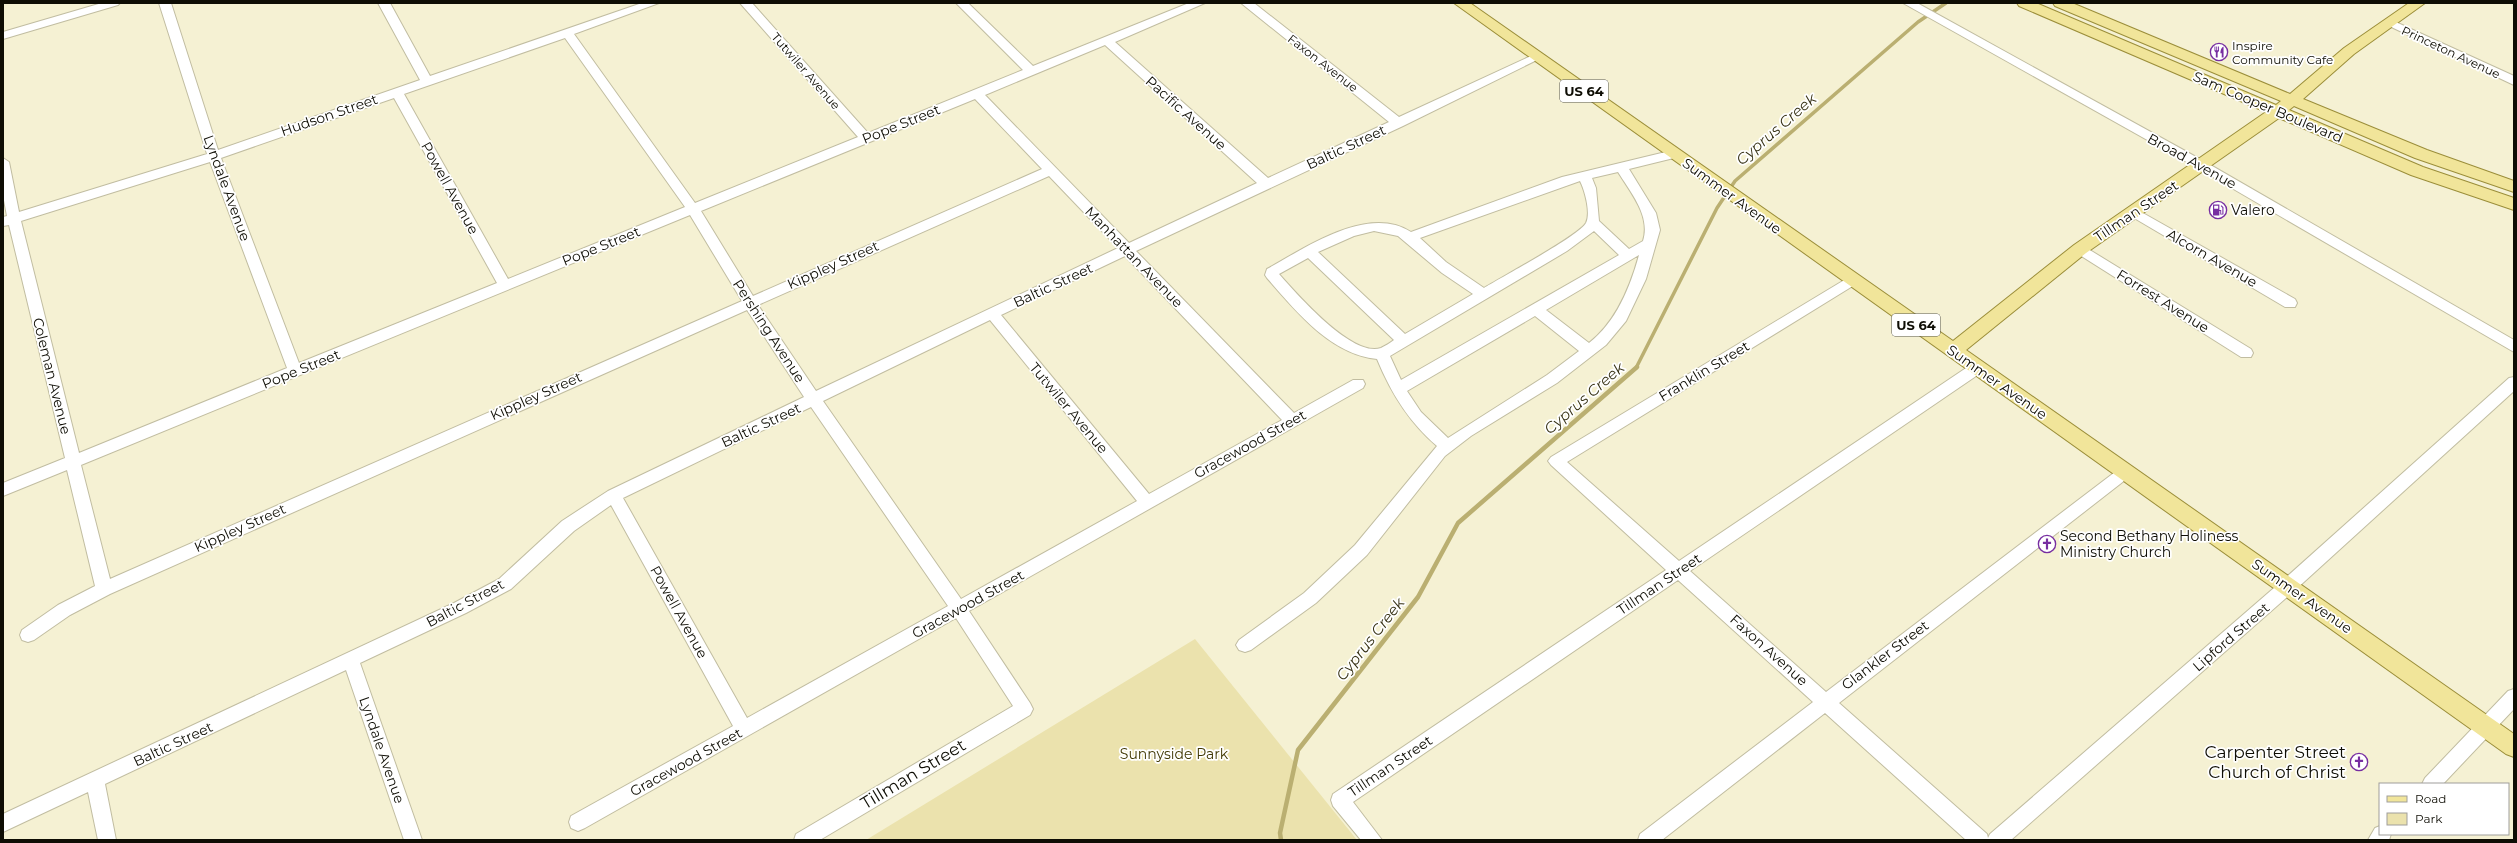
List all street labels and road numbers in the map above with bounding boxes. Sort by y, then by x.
street label: Princeton Avenue [2399,23,2503,81]
street label: Tutwiler Avenue [769,29,843,113]
street label: Faxon Avenue [1285,31,1361,95]
street label: Sam Cooper Boulevard [2190,67,2346,147]
street label: Pacific Avenue [1142,72,1230,154]
road number: US 64 [1560,80,1608,102]
street label: Hudson Street [278,90,380,140]
street label: Pope Street [859,100,943,148]
street label: Baltic Street [1303,121,1389,173]
street label: Broad Avenue [2144,129,2240,193]
street label: Lyndale Avenue [199,132,255,244]
street label: Powell Avenue [417,139,483,237]
street label: Summer Avenue [1679,154,1785,238]
street label: Tillman Street [2090,176,2182,246]
street label: Manhattan Avenue [1081,203,1187,311]
street label: Pope Street [559,222,643,270]
street label: Alcorn Avenue [2163,225,2261,291]
street label: Kippley Street [784,237,882,293]
street label: Baltic Street [1010,259,1096,311]
street label: Forrest Avenue [2113,265,2213,337]
street label: Pershing Avenue [729,276,809,386]
road number: US 64 [1892,314,1940,336]
street label: Coleman Avenue [29,316,75,436]
street label: Franklin Street [1655,337,1753,405]
street label: Summer Avenue [1943,341,2051,423]
street label: Pope Street [259,345,343,393]
street label: Tutwiler Avenue [1026,359,1112,457]
street label: Kippley Street [487,368,585,424]
street label: Baltic Street [718,399,804,451]
street label: Gracewood Street [1191,406,1309,482]
street label: Kippley Street [191,500,289,556]
street label: Tillman Street [1613,549,1705,619]
street label: Summer Avenue [2248,555,2356,637]
street label: Powell Avenue [646,563,712,661]
street label: Gracewood Street [909,566,1027,642]
street label: Baltic Street [423,575,507,631]
street label: Lipford Street [2189,599,2273,675]
street label: Faxon Avenue [1726,610,1812,690]
street label: Glankler Street [1838,616,1932,694]
street label: Lyndale Avenue [355,694,409,806]
street label: Baltic Street [130,718,216,770]
street label: Gracewood Street [627,724,745,800]
street label: Tillman Street [1344,731,1436,801]
street label: Tillman Street [857,735,969,813]

